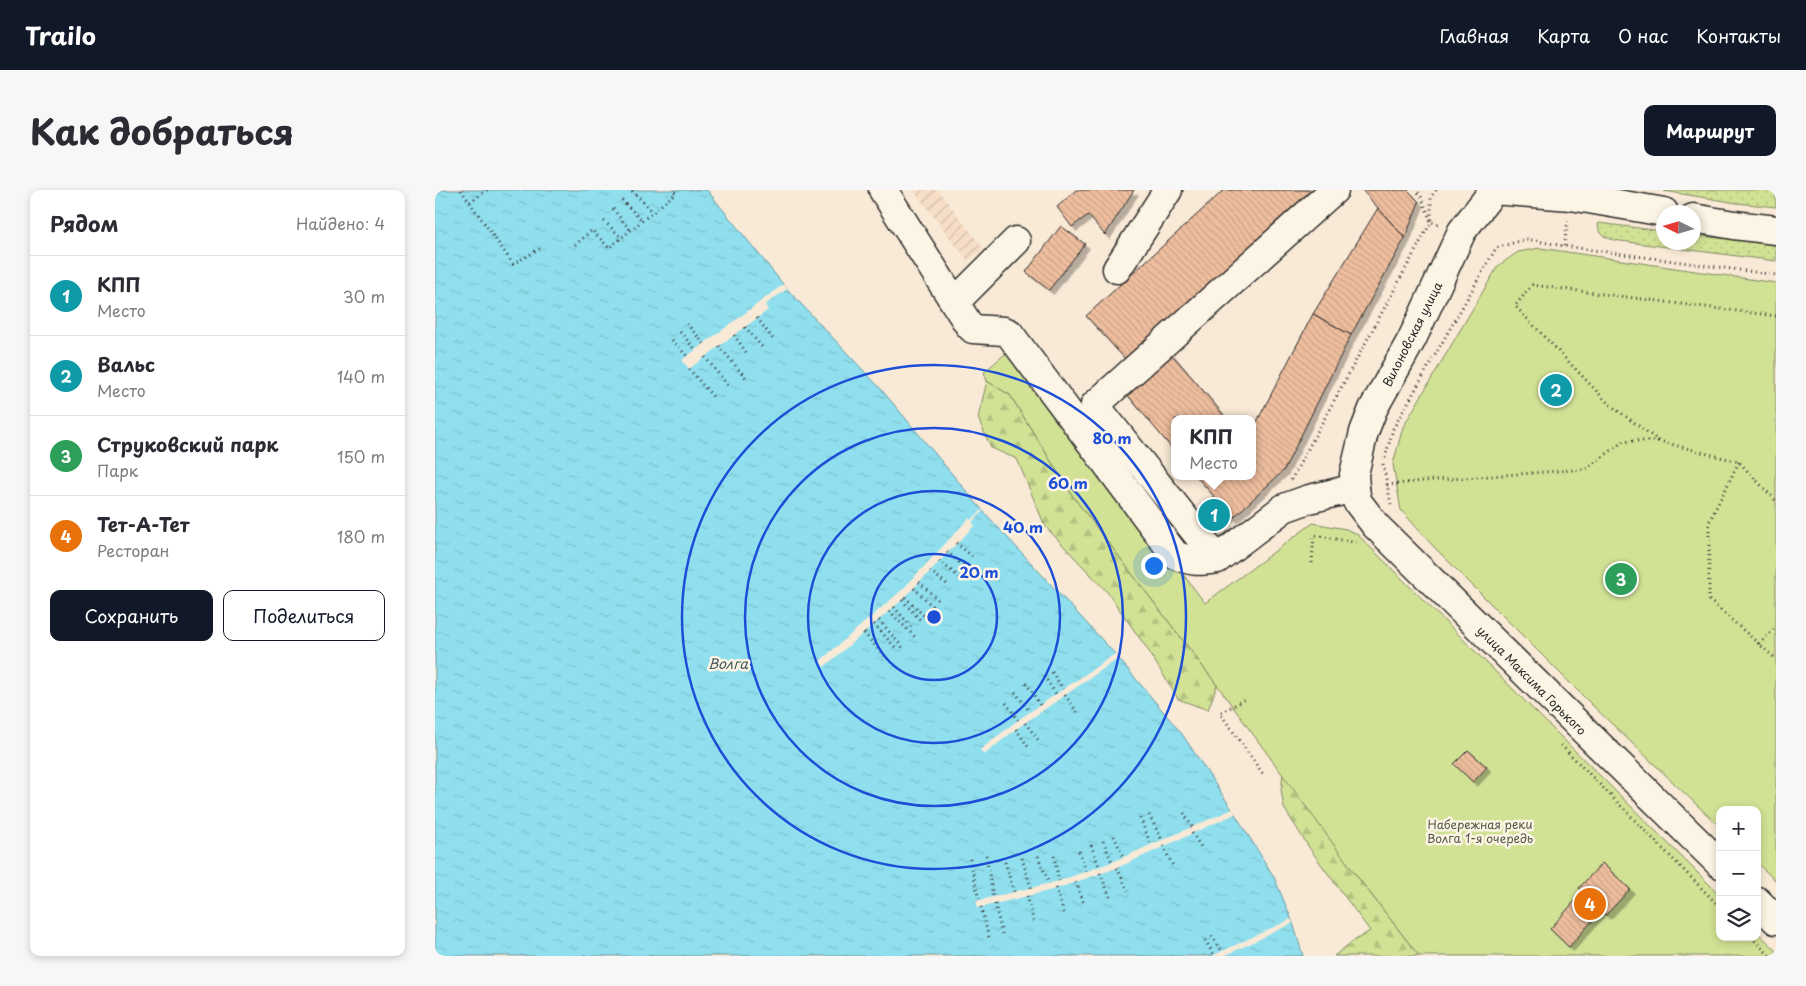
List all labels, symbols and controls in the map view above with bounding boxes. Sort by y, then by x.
text: Trailo [25,17,96,53]
text: Главная [1440,22,1509,49]
text: Карта [1537,22,1590,49]
text: О нас [1618,22,1668,49]
text: Контакты [1696,22,1781,49]
text: Как добраться [30,104,294,157]
button: Маршрут [1644,105,1776,156]
north arrow [1656,205,1701,250]
text: Рядом [50,207,118,239]
text: Найдено: 4 [296,211,385,235]
text: КПП [97,270,141,298]
street label: Вилоновская улица [1378,278,1446,390]
text: 1 [62,284,70,308]
text: 30 m [343,284,385,308]
text: Место [97,298,146,322]
text: Вальс [97,350,155,378]
text: 2 [60,364,72,388]
text: 140 m [337,364,385,388]
pin: 2 [1540,371,1572,409]
text: Место [97,378,146,402]
popup [1171,415,1256,480]
text: КПП [1189,422,1233,450]
text: 80 m [1092,426,1132,449]
text: Струковский парк [97,430,278,458]
text: 3 [61,444,71,468]
text: 150 m [337,444,385,468]
text: Место [1189,450,1238,474]
text: Парк [97,458,138,482]
text: 60 m [1048,471,1088,494]
pin: 1 [1198,496,1230,534]
text: Тет-А-Тет [97,510,189,538]
text: 40 m [1003,515,1043,538]
text: 4 [61,524,71,548]
text: 180 m [337,524,385,548]
text: Ресторан [97,538,170,562]
your location [1141,553,1167,579]
text: 20 m [960,560,998,583]
pin: 3 [1605,560,1637,598]
button: Сохранить [50,590,213,641]
button: Поделиться [223,590,385,641]
centre of rings [925,608,943,626]
street label: улица Максима Горького [1473,621,1591,739]
water label: Волга [708,653,749,674]
map controls [1716,806,1761,941]
button: + [1716,806,1761,851]
park label: Набережная реки Волга 1-я очередь [1427,815,1533,847]
button: − [1716,851,1761,896]
pin: 4 [1574,885,1606,923]
button: layers [1716,896,1761,941]

